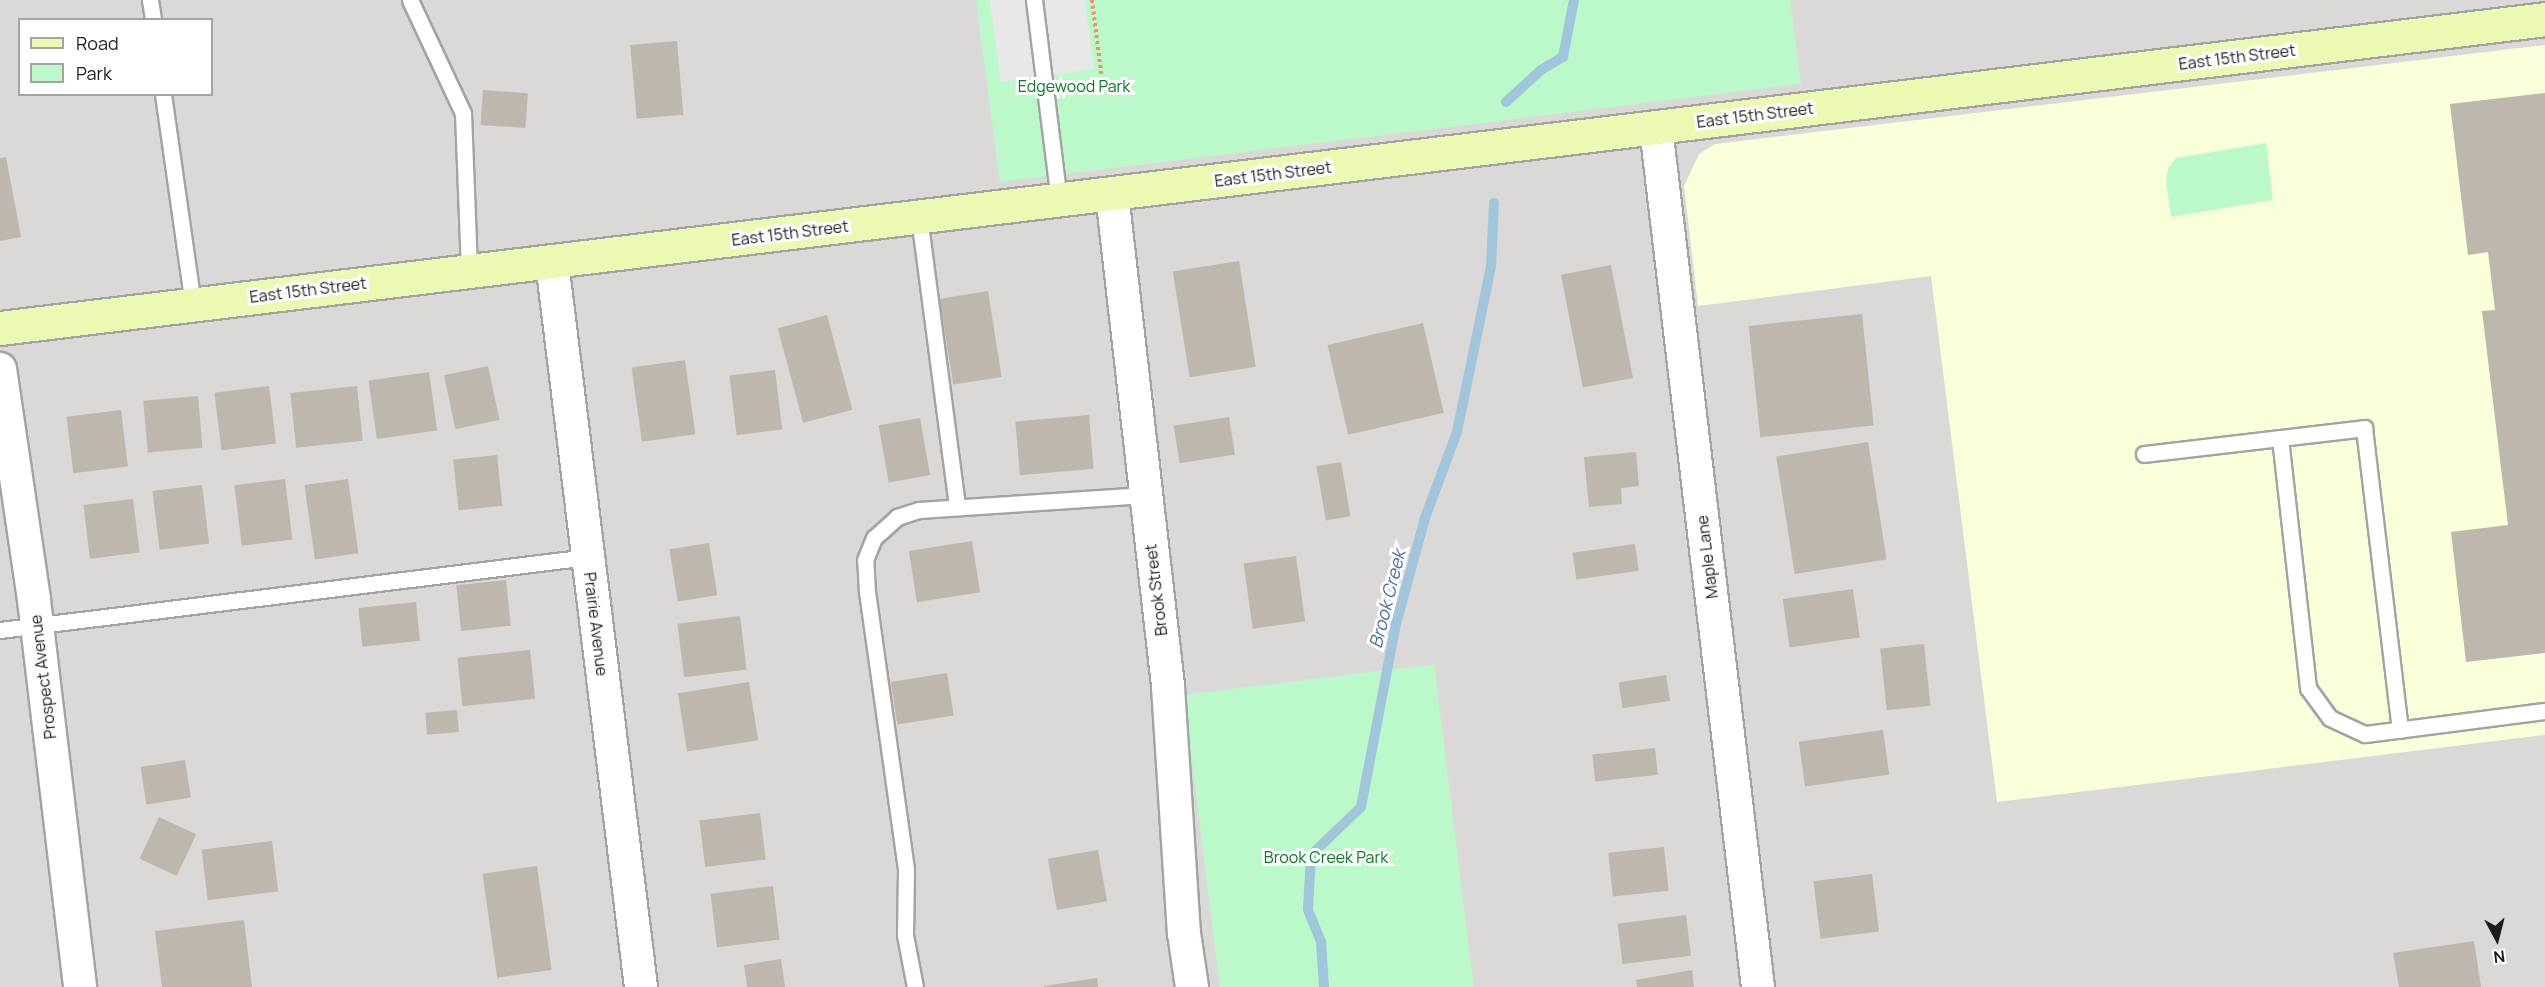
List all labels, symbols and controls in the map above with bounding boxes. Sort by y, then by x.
legend [18,18,213,96]
text: Road [76,31,119,55]
street label: East 15th Street [2177,40,2297,74]
text: Park [76,61,112,85]
park label: Edgewood Park [1018,76,1130,96]
street label: East 15th Street [1695,98,1815,132]
street label: East 15th Street [1213,157,1333,191]
street label: East 15th Street [730,216,850,250]
street label: East 15th Street [248,273,368,307]
street label: Maple Lane [1692,514,1722,600]
street label: Brook Street [1141,543,1171,637]
water label: Brook Creek [1364,548,1410,650]
street label: Prairie Avenue [580,571,612,677]
street label: Prospect Avenue [26,614,60,740]
park label: Brook Creek Park [1264,847,1388,867]
north arrow [2467,909,2527,969]
text: N [2492,945,2506,968]

